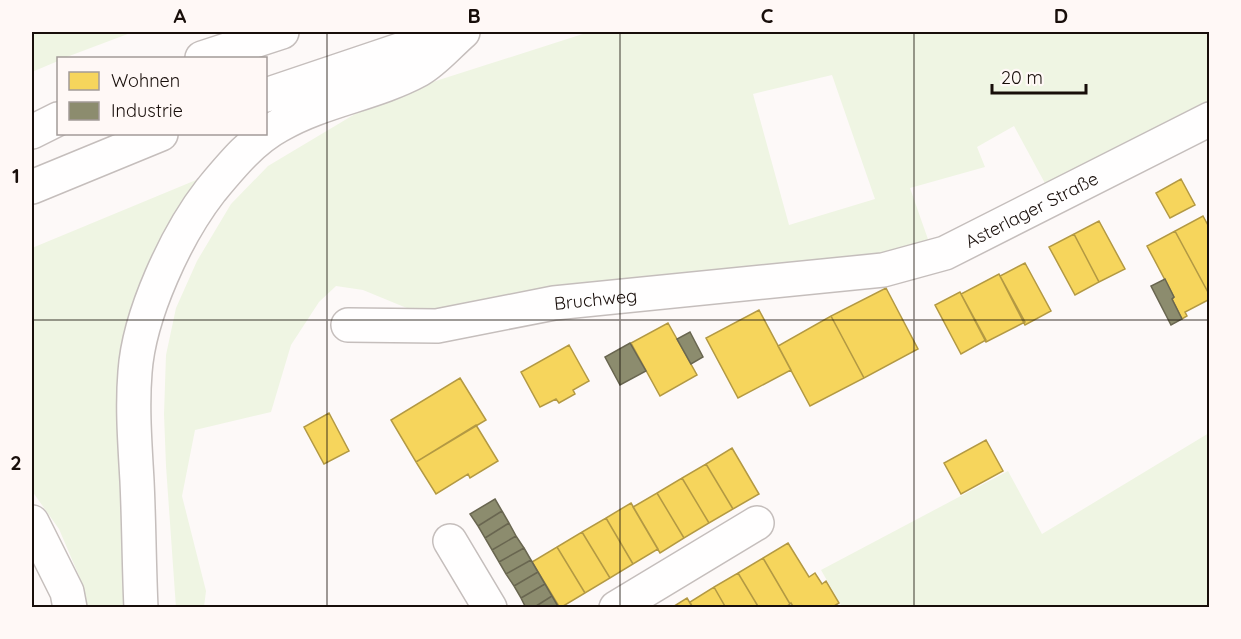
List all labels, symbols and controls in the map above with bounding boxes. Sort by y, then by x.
text: A [174,3,187,28]
text: B [467,3,481,28]
text: C [761,3,774,28]
text: D [1054,3,1068,28]
legend [57,57,267,135]
scale bar [992,57,1086,95]
text: 20 m [1001,66,1043,89]
text: Wohnen [111,69,180,92]
text: Industrie [111,99,183,122]
text: 1 [12,163,20,188]
street label: Asterlager Straße [961,166,1102,253]
street label: Bruchweg [553,283,638,314]
text: 2 [10,450,22,475]

